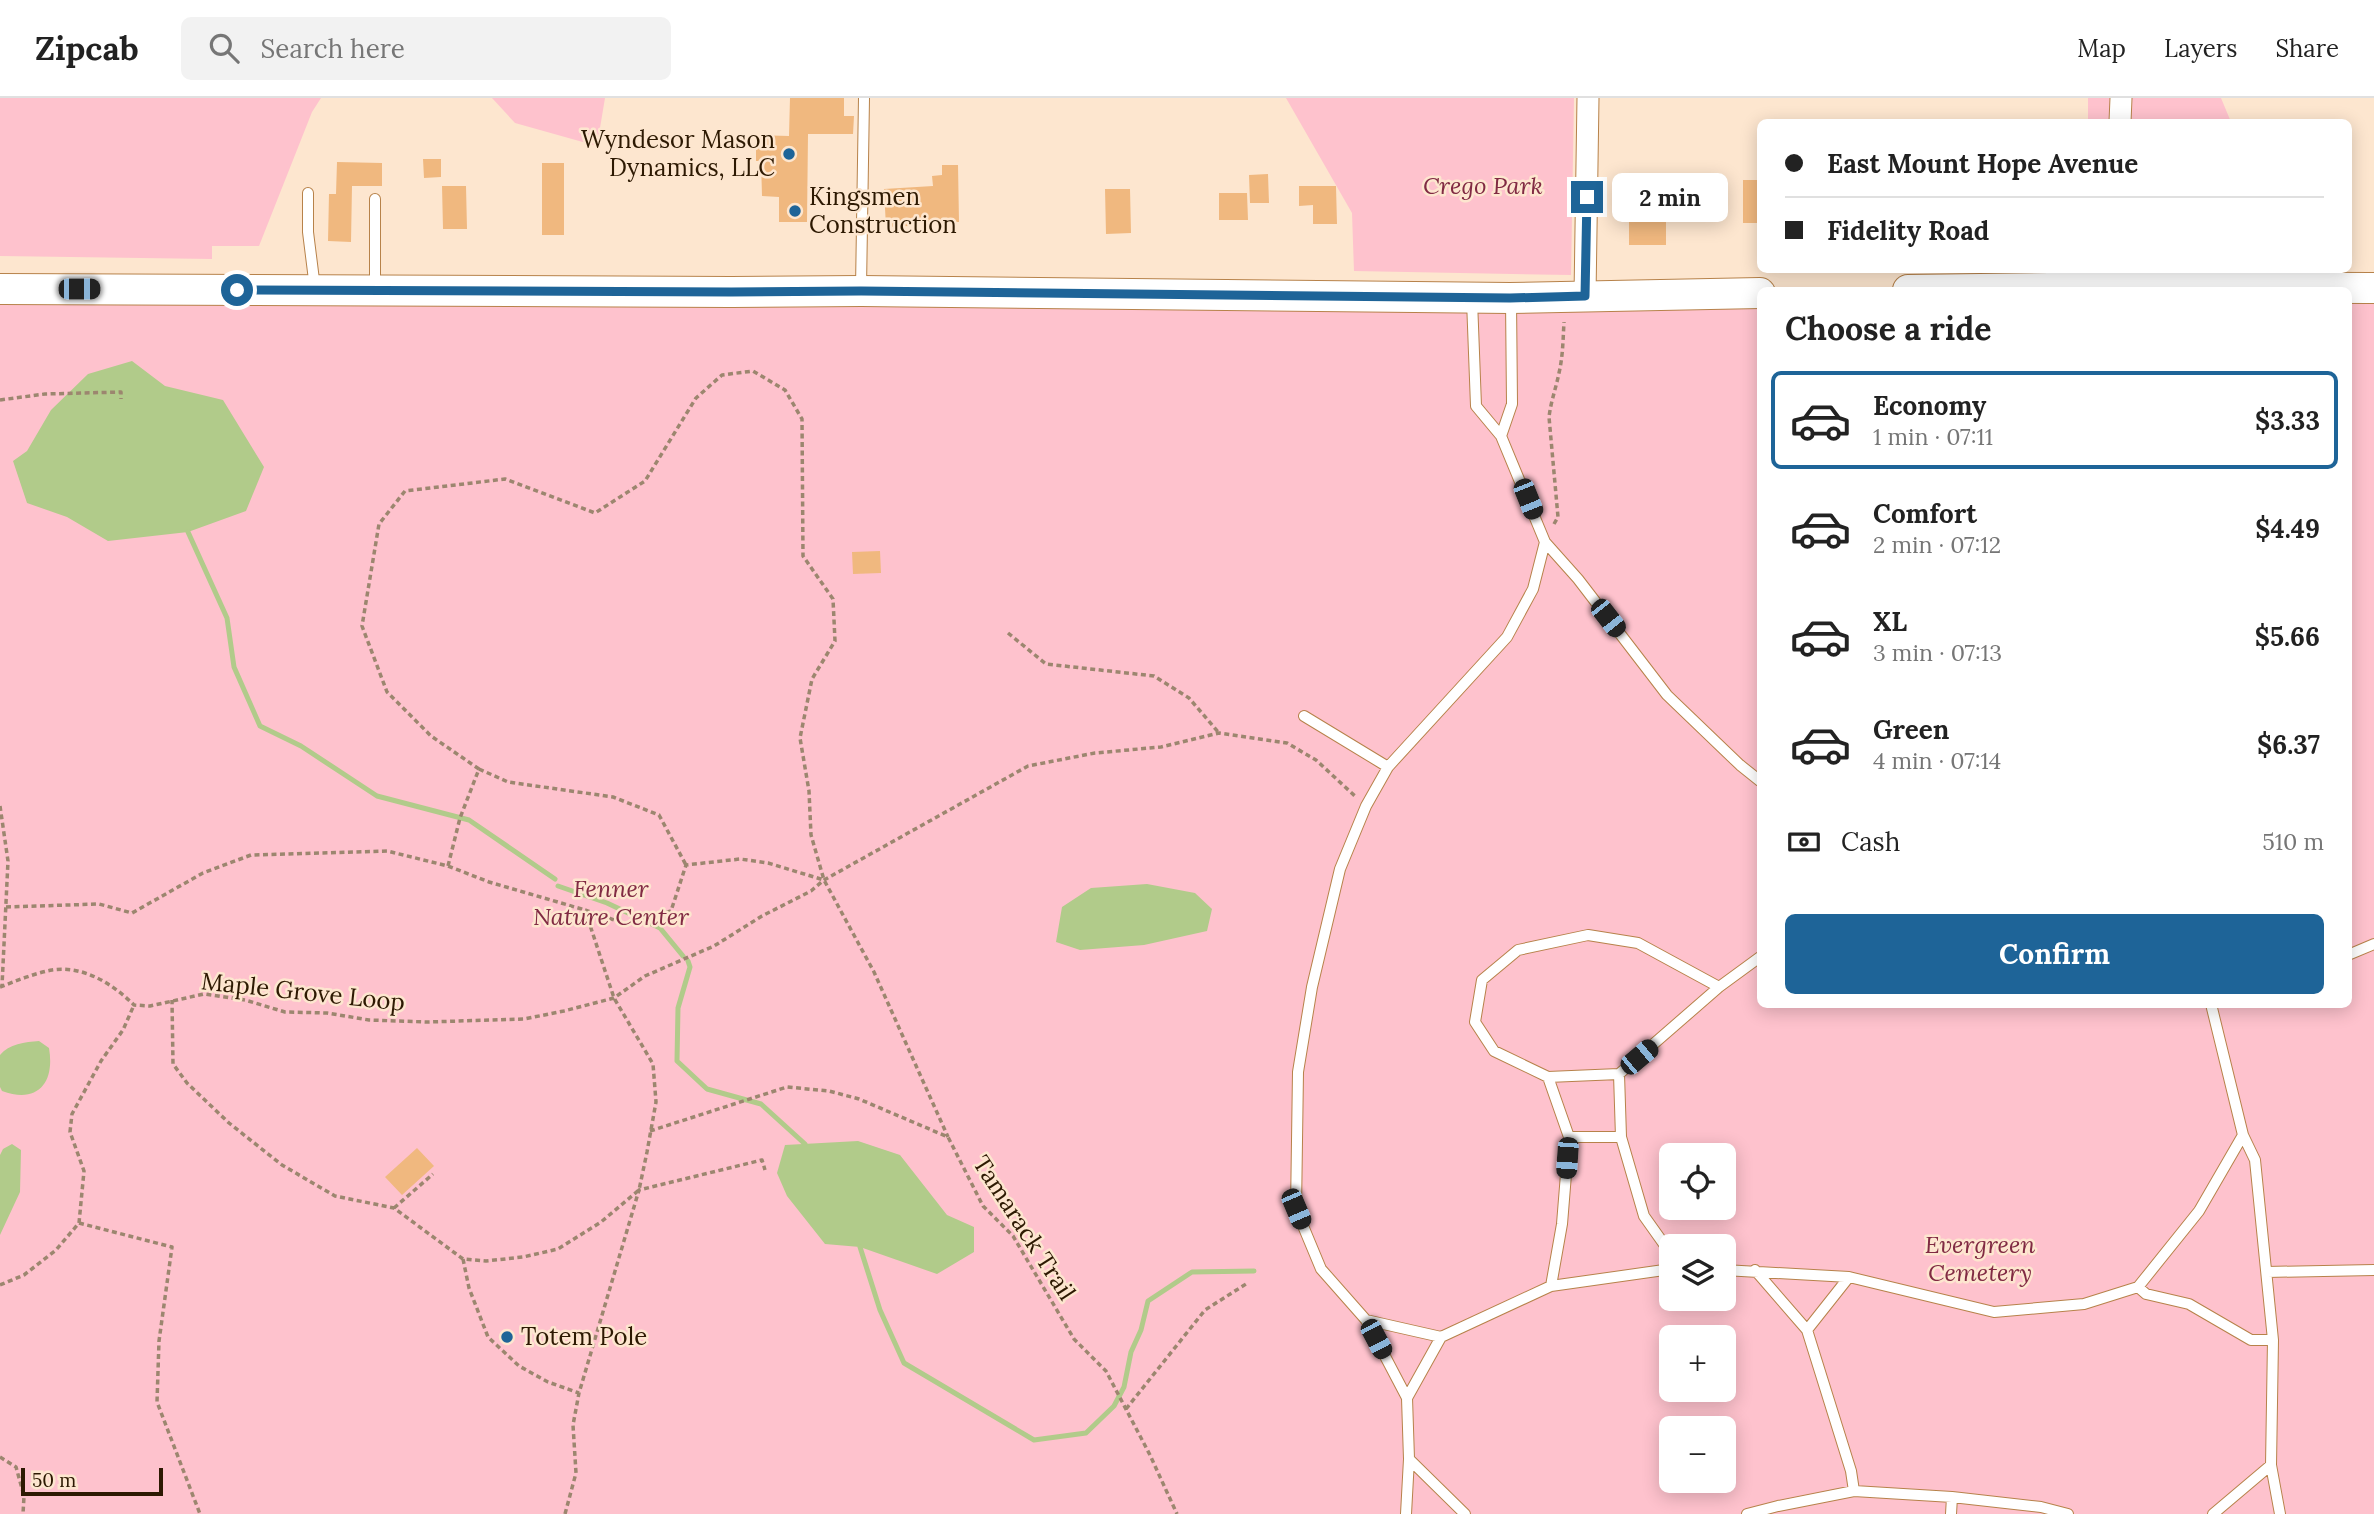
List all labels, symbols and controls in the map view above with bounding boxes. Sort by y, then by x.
search box [181,17,671,80]
text: Zipcab [35,27,139,69]
icon: search [205,29,243,67]
text: Search here [261,32,405,65]
text: Map [2077,33,2126,64]
text: Layers [2164,33,2237,64]
text: Share [2275,33,2339,64]
place label: Wyndesor Mason Dynamics, LLC [581,124,775,183]
marker: Wyndesor Mason Dynamics, LLC [781,146,797,162]
text: East Mount Hope Avenue [1827,147,2138,180]
park label: Crego Park [1423,170,1543,201]
callout: 2 min [1612,172,1727,222]
place label: Kingsmen Construction [809,181,957,240]
route end [1571,181,1603,213]
text: 2 min [1639,183,1701,212]
marker: Kingsmen Construction [787,203,803,219]
text: Fidelity Road [1827,214,1989,247]
route start [221,274,253,306]
car [59,279,101,300]
text: Choose a ride [1785,308,1992,349]
icon: car [1789,389,1852,452]
text: Economy [1873,389,1986,422]
text: $3.33 [2255,404,2320,437]
text: 1 min · 07:11 [1873,422,1993,451]
car [1511,476,1546,522]
icon: car [1789,497,1852,560]
text: Comfort [1873,497,1977,530]
text: $4.49 [2255,512,2320,545]
text: 2 min · 07:12 [1873,530,2001,559]
car [1587,595,1630,641]
icon: car [1789,605,1852,668]
text: XL [1873,605,1907,638]
text: $5.66 [2255,620,2320,653]
text: 3 min · 07:13 [1873,638,2002,667]
icon: car [1789,713,1852,776]
text: Green [1873,713,1949,746]
text: $6.37 [2257,728,2320,761]
text: 4 min · 07:14 [1873,746,2001,775]
icon: cash [1785,823,1823,861]
text: Cash [1841,825,1900,858]
text: 510 m [2262,827,2324,856]
park label: Fenner Nature Center [533,873,689,932]
button: Confirm [1785,914,2324,994]
street label: Maple Grove Loop [200,965,406,1018]
car [1617,1035,1662,1079]
car [1556,1136,1579,1180]
map controls [1659,1143,1736,1493]
button: locate [1659,1143,1736,1220]
street label: Tamarack Trail [966,1149,1083,1306]
car [1279,1186,1314,1232]
park label: Evergreen Cemetery [1925,1229,2035,1288]
button: layers [1659,1234,1736,1311]
car [1357,1316,1396,1362]
place label: Totem Pole [521,1321,647,1352]
button: + [1659,1325,1736,1402]
marker: Totem Pole [499,1329,515,1345]
button: − [1659,1416,1736,1493]
scale bar [21,1465,163,1497]
text: 50 m [32,1468,76,1492]

